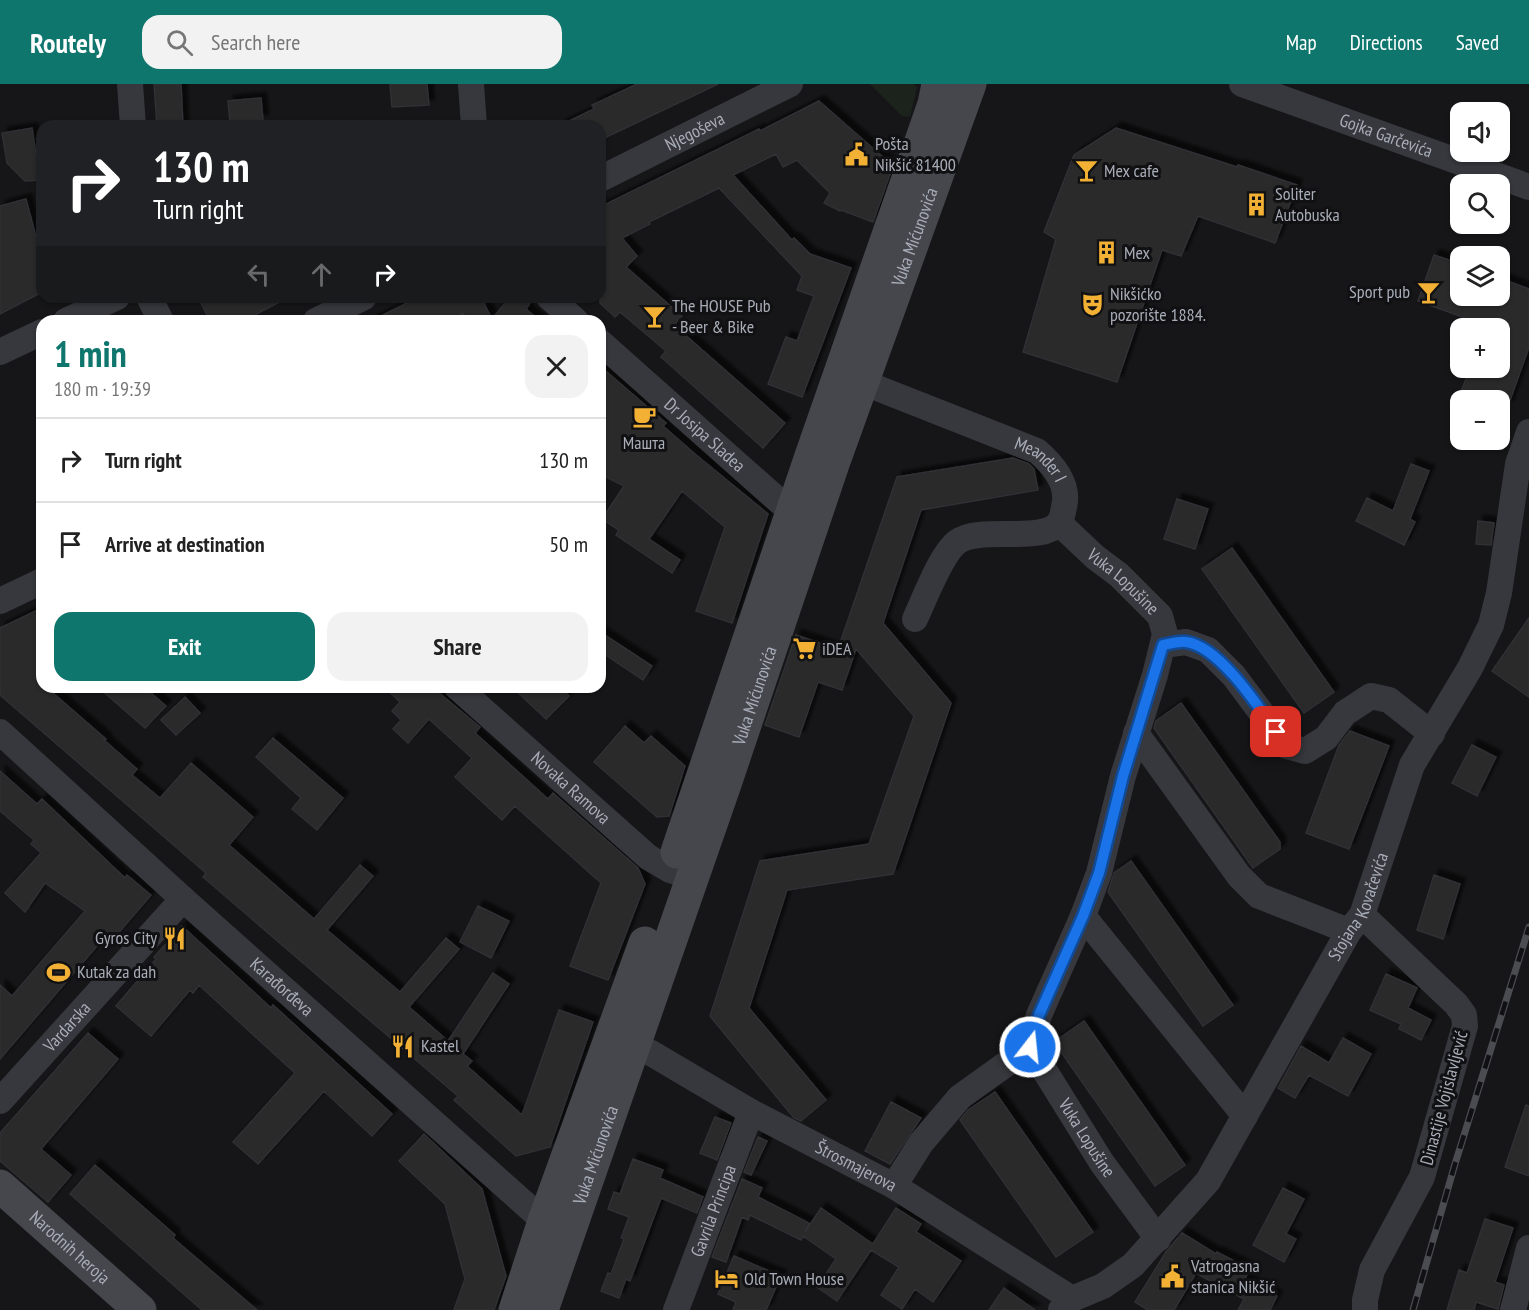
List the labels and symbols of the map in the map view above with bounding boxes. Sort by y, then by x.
street label: Njegoševa [661,107,728,156]
street label: Gojka Garčevića [1337,108,1436,162]
place label: Pošta Nikšić 81400 [875,132,956,176]
public building icon: Pošta Nikšić 81400 [844,141,870,167]
bar icon: Mex cafe [1073,158,1099,184]
place label: Mex cafe [1104,159,1159,182]
place label: Soliter Autobuska [1275,182,1340,226]
street label: Vuka Mićunovića [886,184,943,290]
building icon: Soliter Autobuska [1244,191,1270,217]
building icon: Mex [1093,240,1119,266]
place label: Mex [1124,241,1151,264]
bar icon: Sport pub [1415,279,1441,305]
place label: Sport pub [1349,280,1410,303]
place label: Nikšićko pozorište 1884. [1110,282,1206,326]
theatre icon: Nikšićko pozorište 1884. [1079,291,1105,317]
place label: The HOUSE Pub - Beer & Bike [672,294,771,338]
bar icon: The HOUSE Pub - Beer & Bike [641,303,667,329]
street label: Dr Josipa Sladea [660,393,750,477]
cafe icon: Машта [631,404,657,430]
place label: Машта [623,431,665,454]
street label: Meander I [1011,431,1072,486]
street label: Vuka Lopušine [1082,543,1164,620]
supermarket icon: iDEA [791,636,817,662]
place label: iDEA [822,637,852,660]
street label: Vuka Mićunovića [727,643,782,749]
pin [1250,706,1301,757]
street label: Novaka Ramova [526,746,615,829]
street label: Stojana Kovačevića [1323,850,1393,965]
restaurant icon: Gyros City [162,925,188,951]
place label: Gyros City [95,926,157,949]
street label: Karađorđeva [245,952,319,1021]
sports icon: Kutak za dah [46,959,72,985]
place label: Kutak za dah [77,960,156,983]
street label: Vardarska [37,997,95,1057]
position arrow [998,1015,1062,1079]
street label: Dinastije Vojislavljević [1415,1028,1473,1168]
restaurant icon: Kastel [390,1033,416,1059]
place label: Kastel [421,1034,460,1057]
street label: Vuka Lopušine [1053,1093,1121,1182]
street label: Vuka Mićunovića [567,1102,623,1208]
street label: Štrosmajerova [812,1135,901,1196]
street label: Gavrila Principa [685,1161,741,1260]
street label: Narodnih heroja [25,1205,115,1289]
place label: Vatrogasna stanica Nikšić [1190,1254,1276,1298]
public building icon: Vatrogasna stanica Nikšić [1160,1263,1186,1289]
hotel icon: Old Town House [713,1266,739,1292]
place label: Old Town House [744,1267,844,1290]

